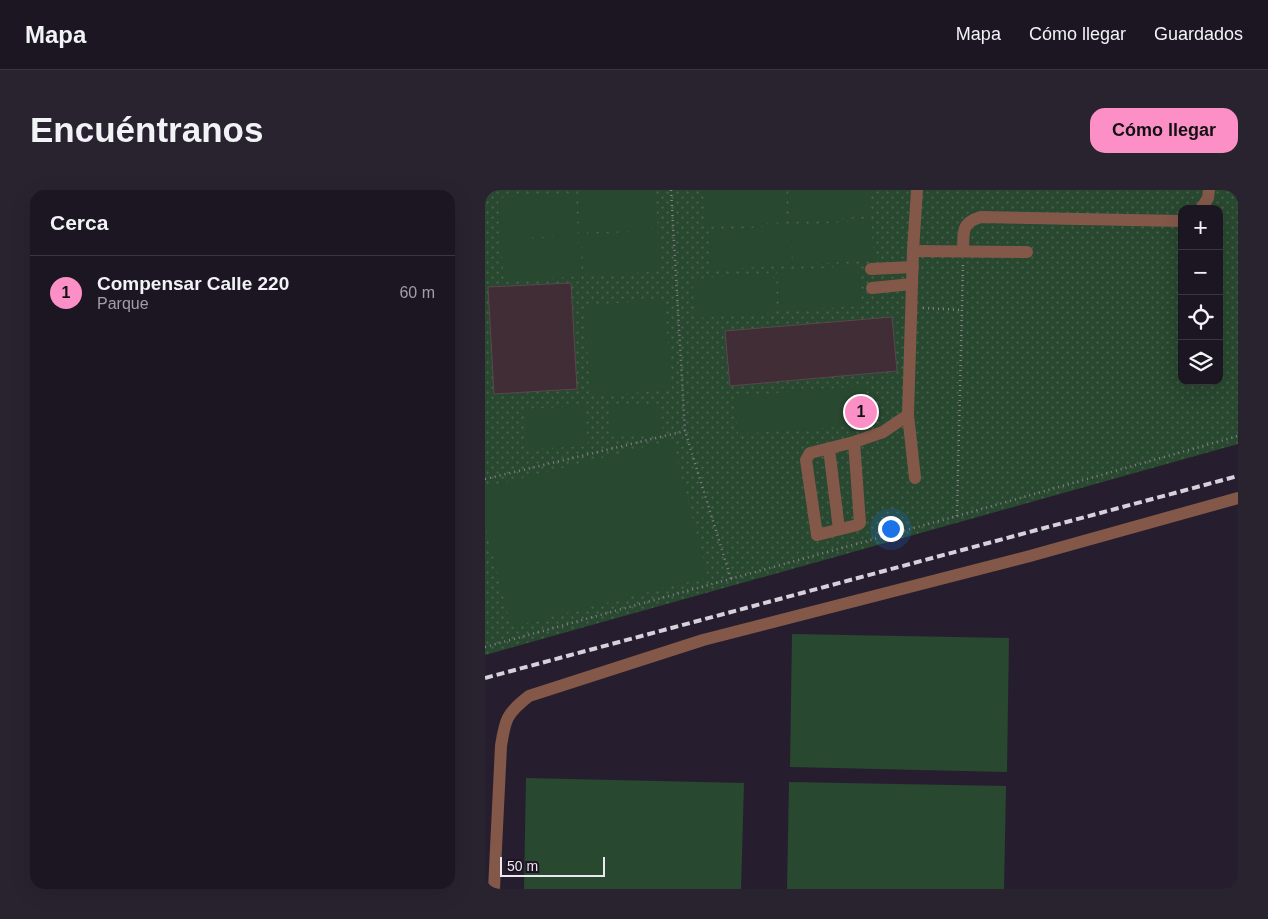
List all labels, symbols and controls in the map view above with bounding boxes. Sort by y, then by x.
text: Mapa [25,21,86,48]
text: Mapa [956,24,1001,44]
text: Cómo llegar [1029,24,1126,44]
text: Guardados [1154,24,1243,44]
button: Cómo llegar [1090,108,1238,153]
text: Encuéntranos [30,110,263,149]
map controls [1178,205,1223,385]
button: + [1178,205,1223,250]
text: Cerca [50,211,108,234]
button: − [1178,250,1223,295]
text: Compensar Calle 220 [97,273,289,294]
text: 1 [62,284,70,301]
text: 60 m [399,284,435,301]
text: Parque [97,295,149,312]
button: locate [1178,295,1223,340]
button: layers [1178,340,1223,385]
pin: 1 [845,393,877,431]
your location [878,516,904,542]
scale bar [500,854,605,877]
text: 50 m [507,858,538,874]

